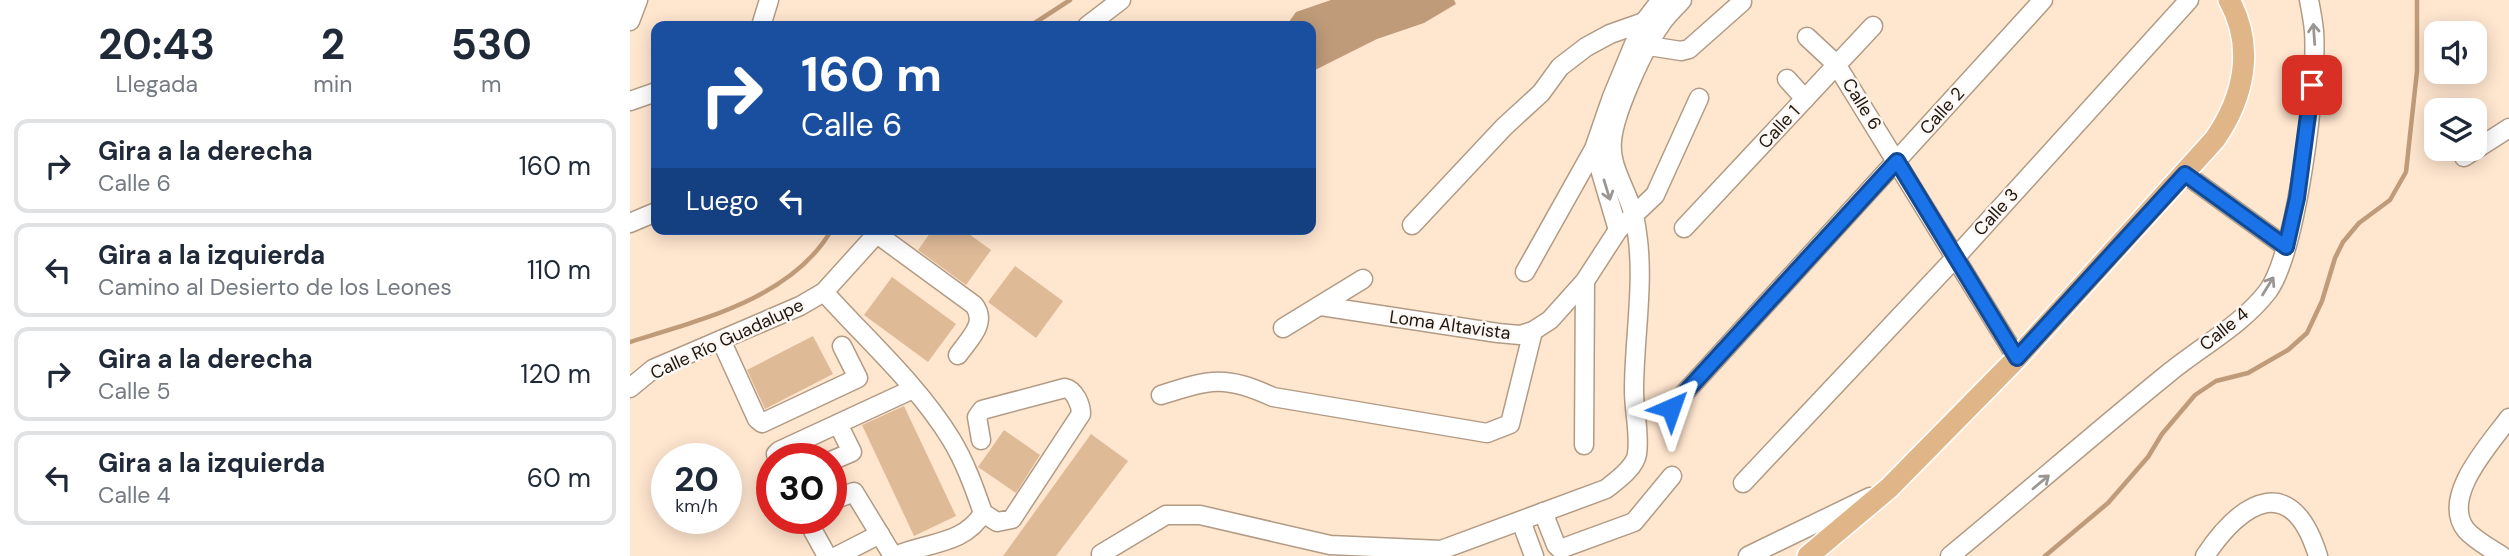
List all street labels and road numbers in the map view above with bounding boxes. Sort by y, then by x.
street label: Calle 6 [1837,73,1887,135]
street label: Calle 2 [1914,82,1970,140]
street label: Calle 1 [1753,100,1805,154]
street label: Calle 3 [1968,183,2024,241]
street label: Calle Río Guadalupe [646,293,808,385]
street label: Calle 4 [2194,302,2254,356]
street label: Loma Altavista [1388,305,1512,345]

